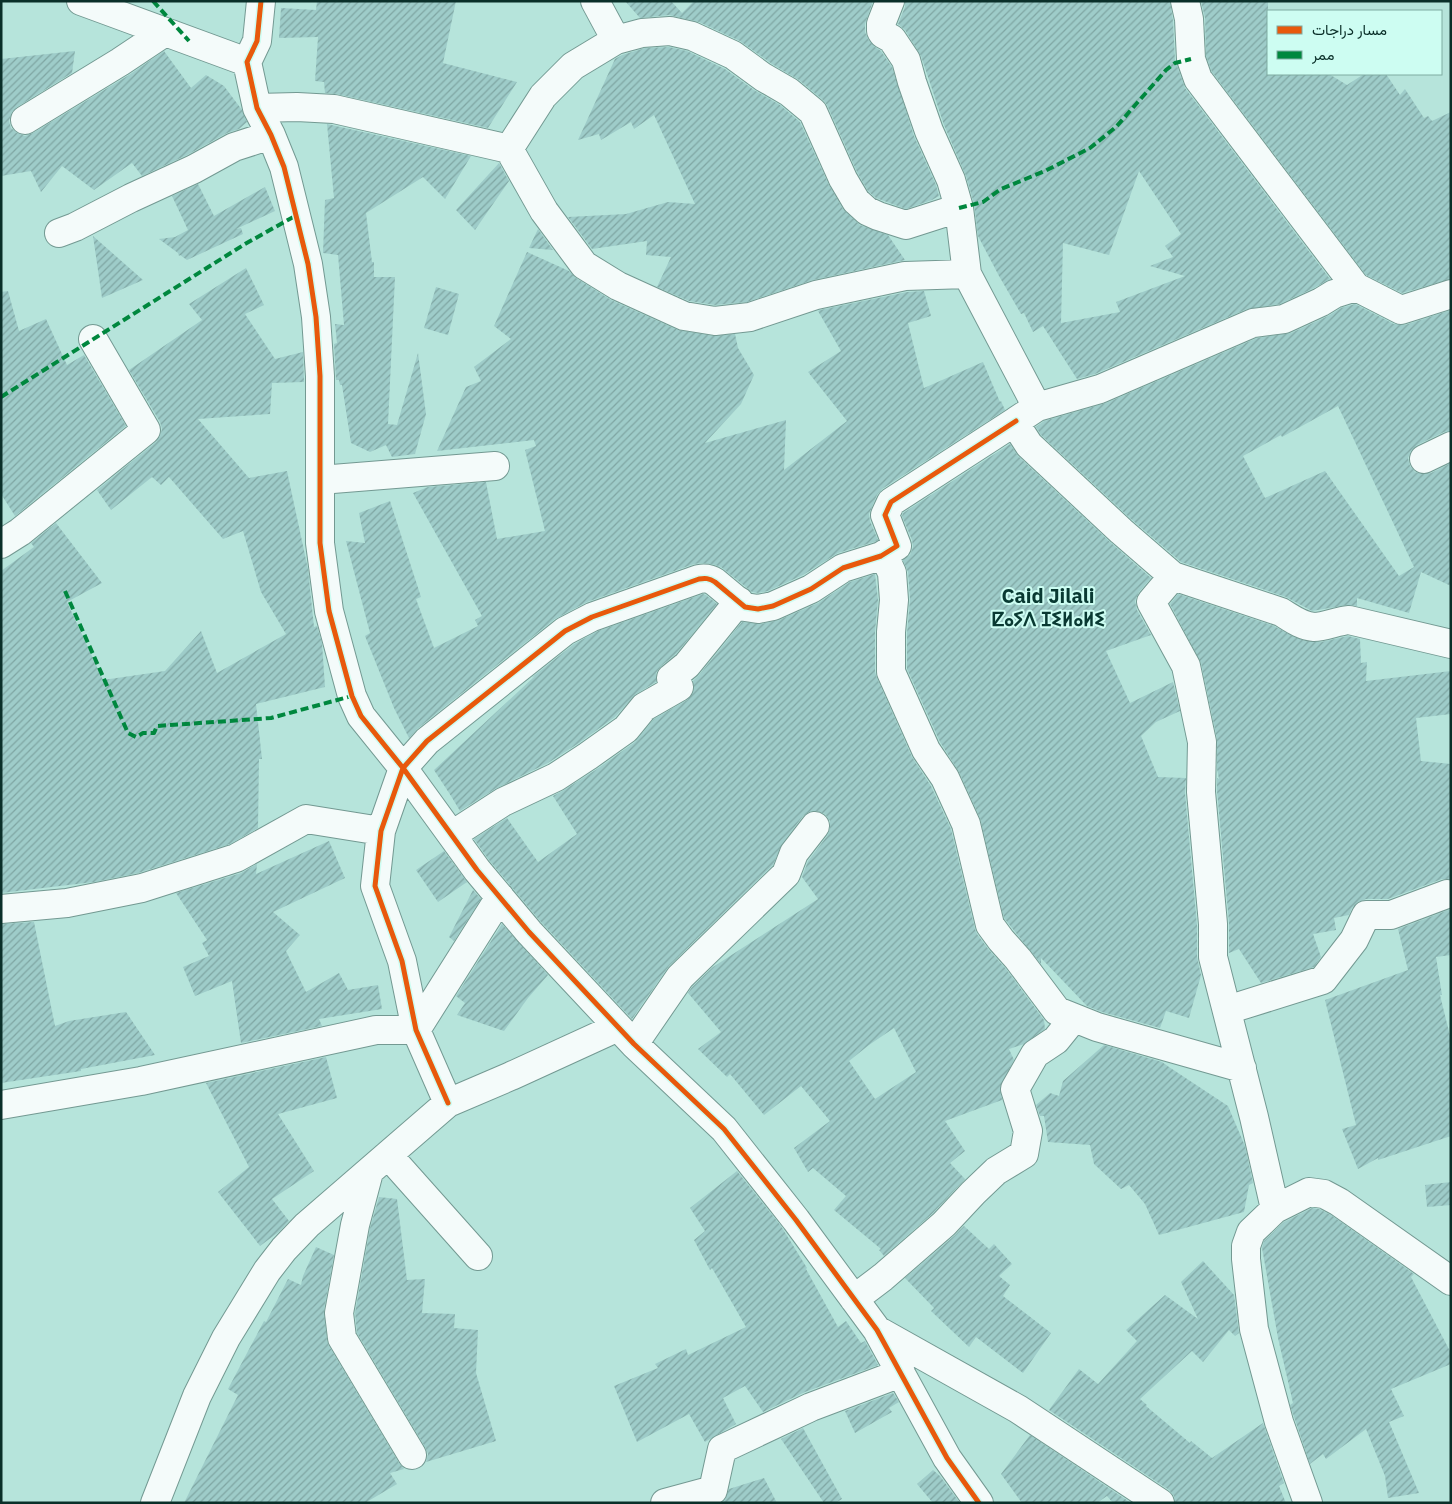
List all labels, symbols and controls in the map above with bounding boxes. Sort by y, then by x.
legend [1267,10,1442,75]
text: مسار دراجات [1312,20,1387,39]
text: ممر [1311,45,1334,64]
district label: Caid Jilali ⵇⴰⵢⴷ ⵊⵉⵍⴰⵍⵉ [991,582,1105,632]

